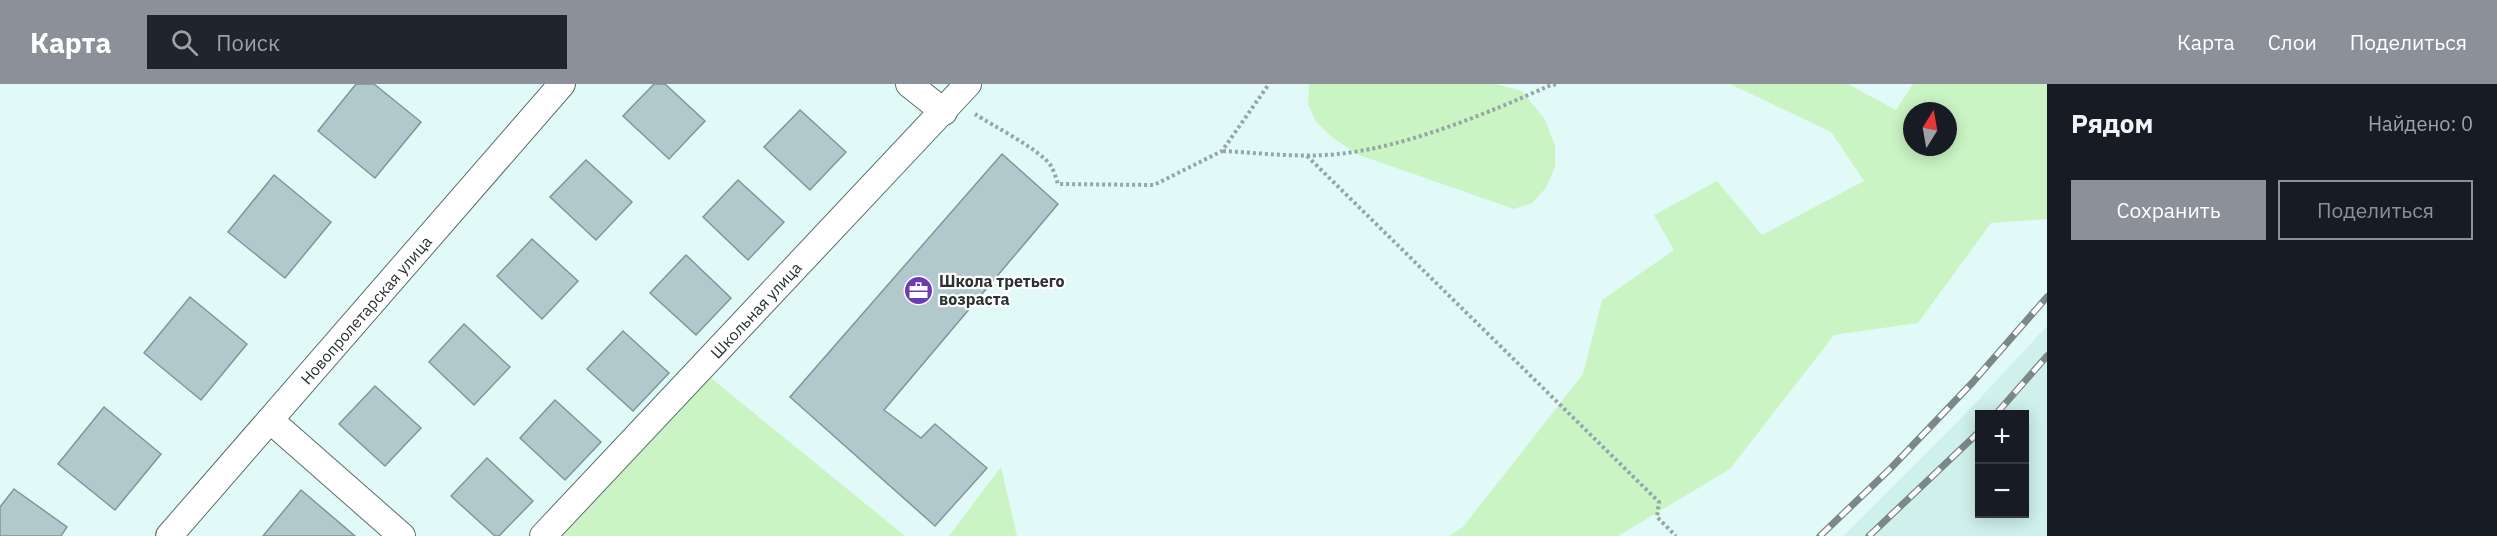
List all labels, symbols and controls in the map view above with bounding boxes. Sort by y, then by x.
search box [147,15,567,69]
text: Карта [30,24,111,61]
icon: search [168,26,201,59]
text: Поиск [216,28,280,57]
text: Карта [2177,28,2235,56]
text: Слои [2268,28,2317,56]
text: Поделиться [2350,28,2467,56]
north arrow [1903,102,1957,156]
text: Рядом [2071,106,2153,140]
text: Найдено: 0 [2368,110,2473,137]
button: Сохранить [2071,180,2266,240]
button: Поделиться [2278,180,2473,240]
street label: Новопролетарская улица [296,231,436,388]
street label: Школьная улица [706,257,806,362]
place label: Школа третьего возраста [939,271,1065,309]
office icon: Школа третьего возраста [902,274,934,306]
map controls [1975,410,2029,518]
button: + [1975,410,2029,464]
button: − [1975,464,2029,518]

